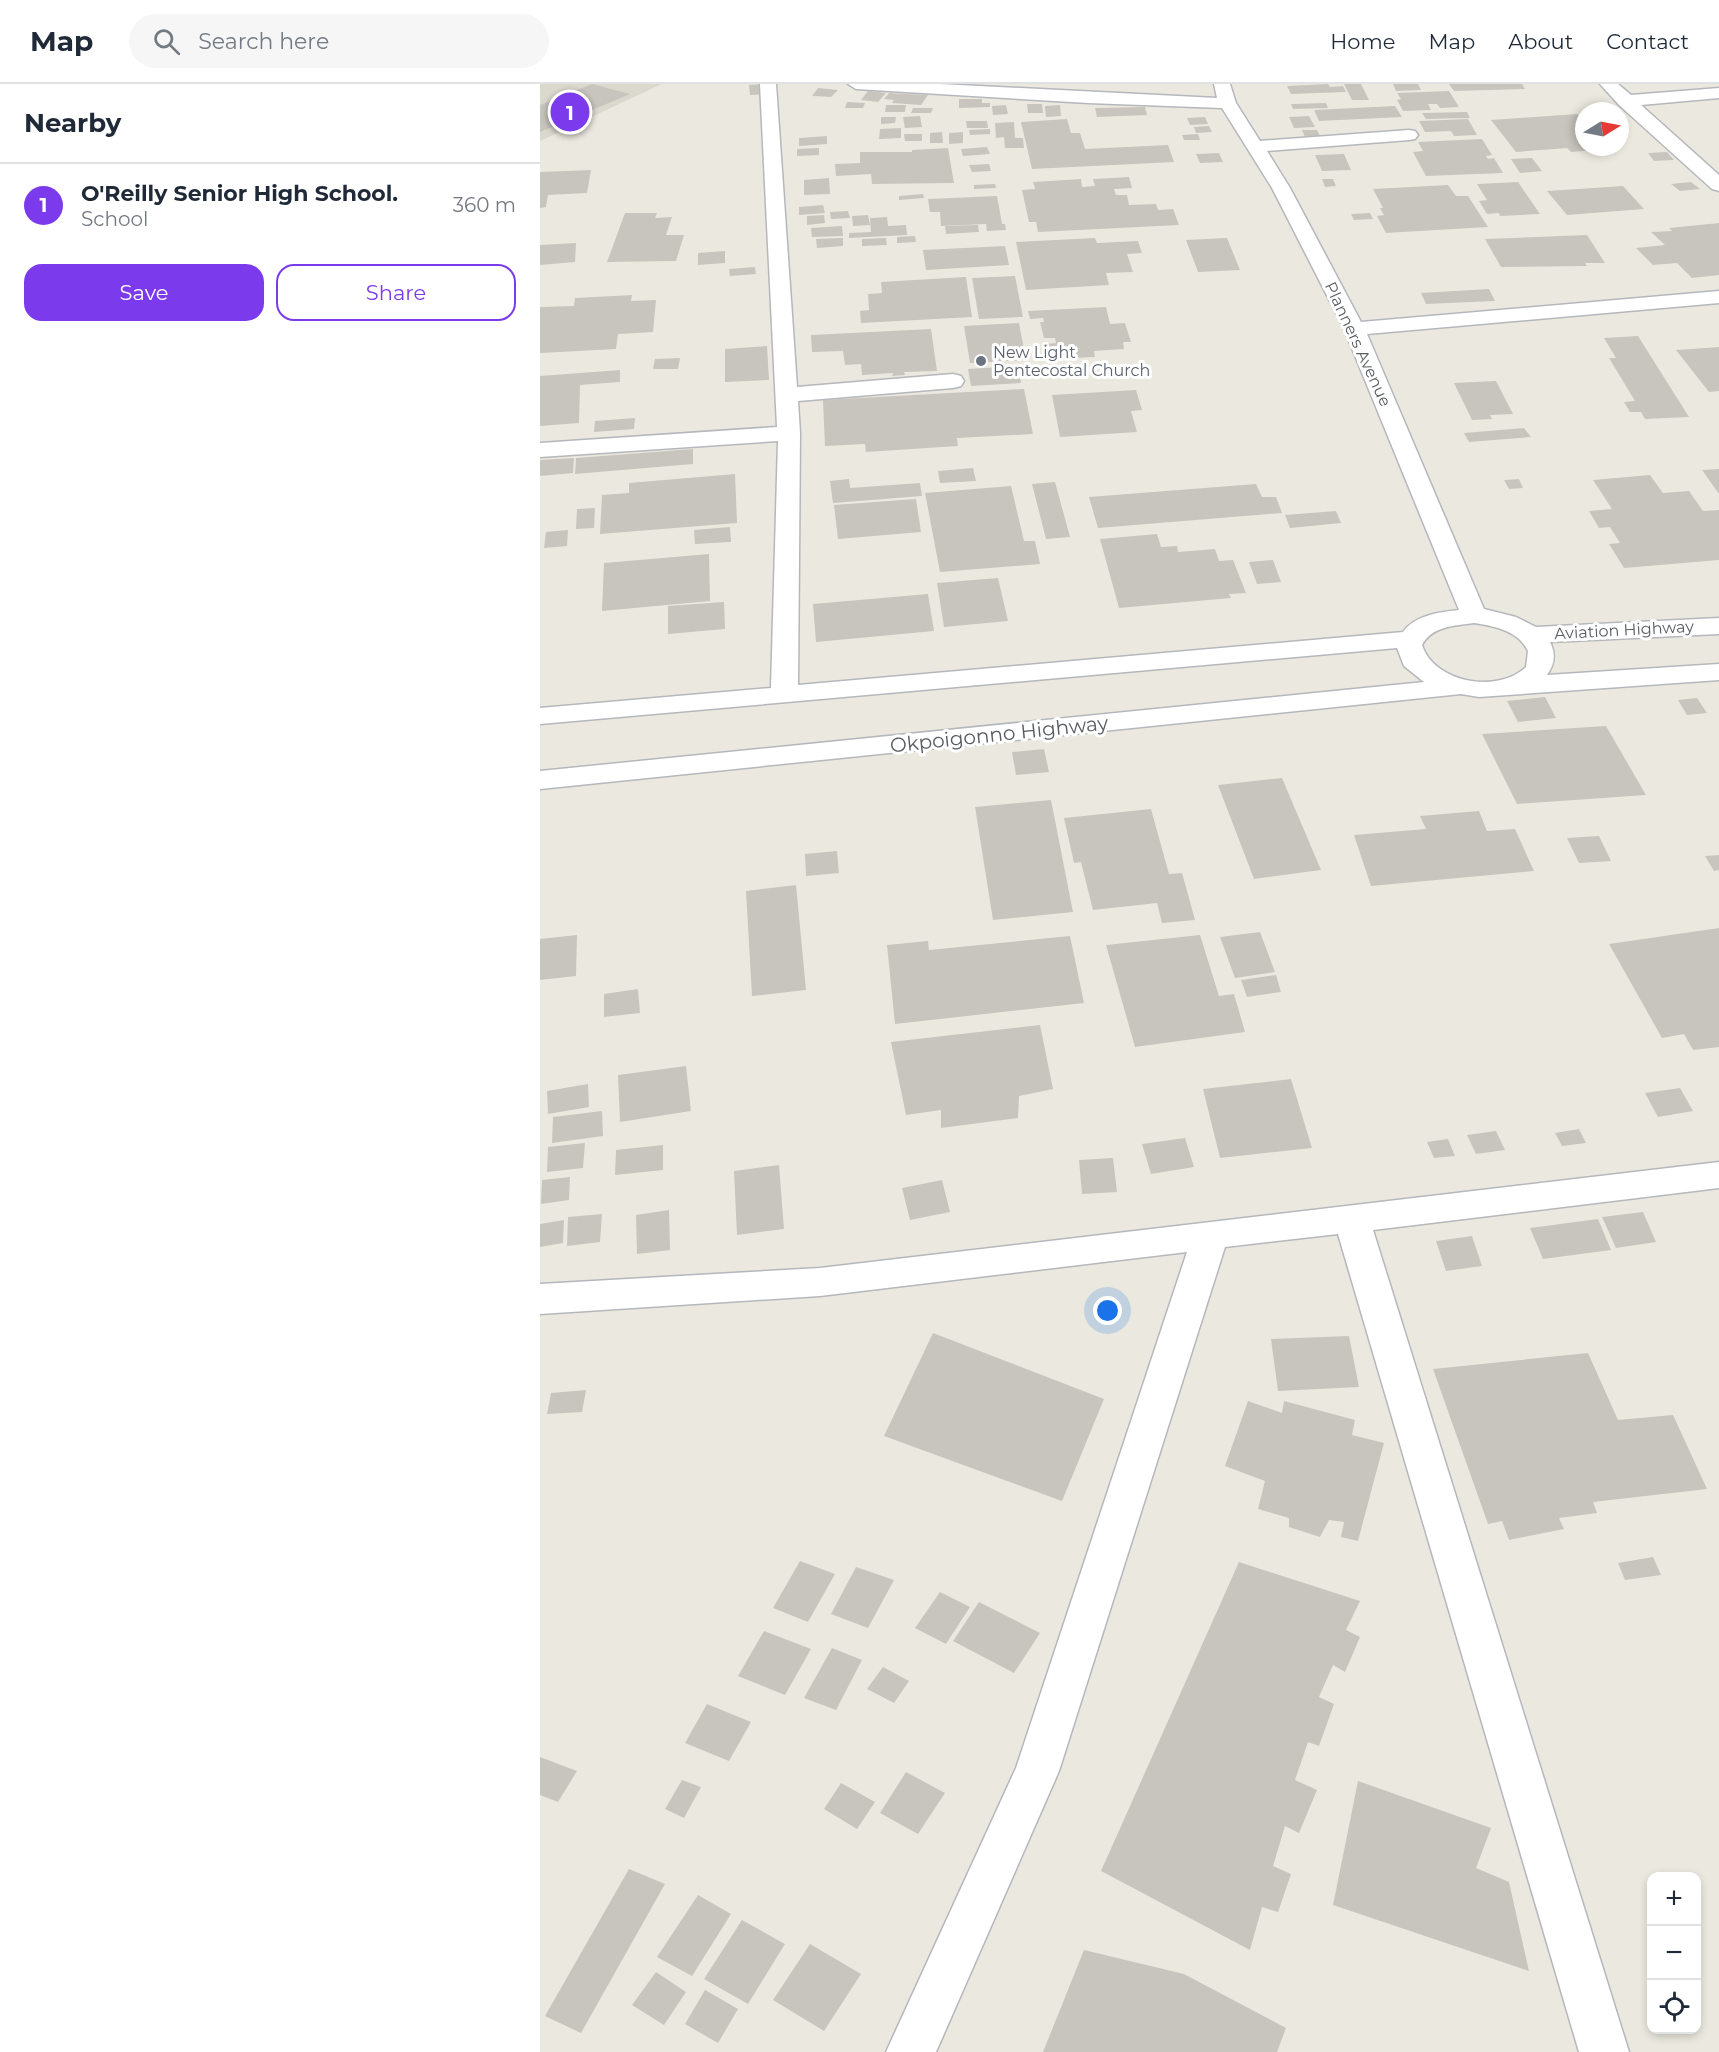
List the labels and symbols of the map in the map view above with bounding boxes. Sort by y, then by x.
pin: 1 [550,90,590,135]
north arrow [1575,102,1629,156]
street label: Planners Avenue [1321,279,1395,409]
place label: New Light Pentecostal Church [993,343,1150,380]
marker: New Light Pentecostal Church [974,354,988,368]
street label: Aviation Highway [1554,617,1695,643]
street label: Okpoigonno Highway [889,711,1109,757]
your location [1093,1296,1122,1325]

